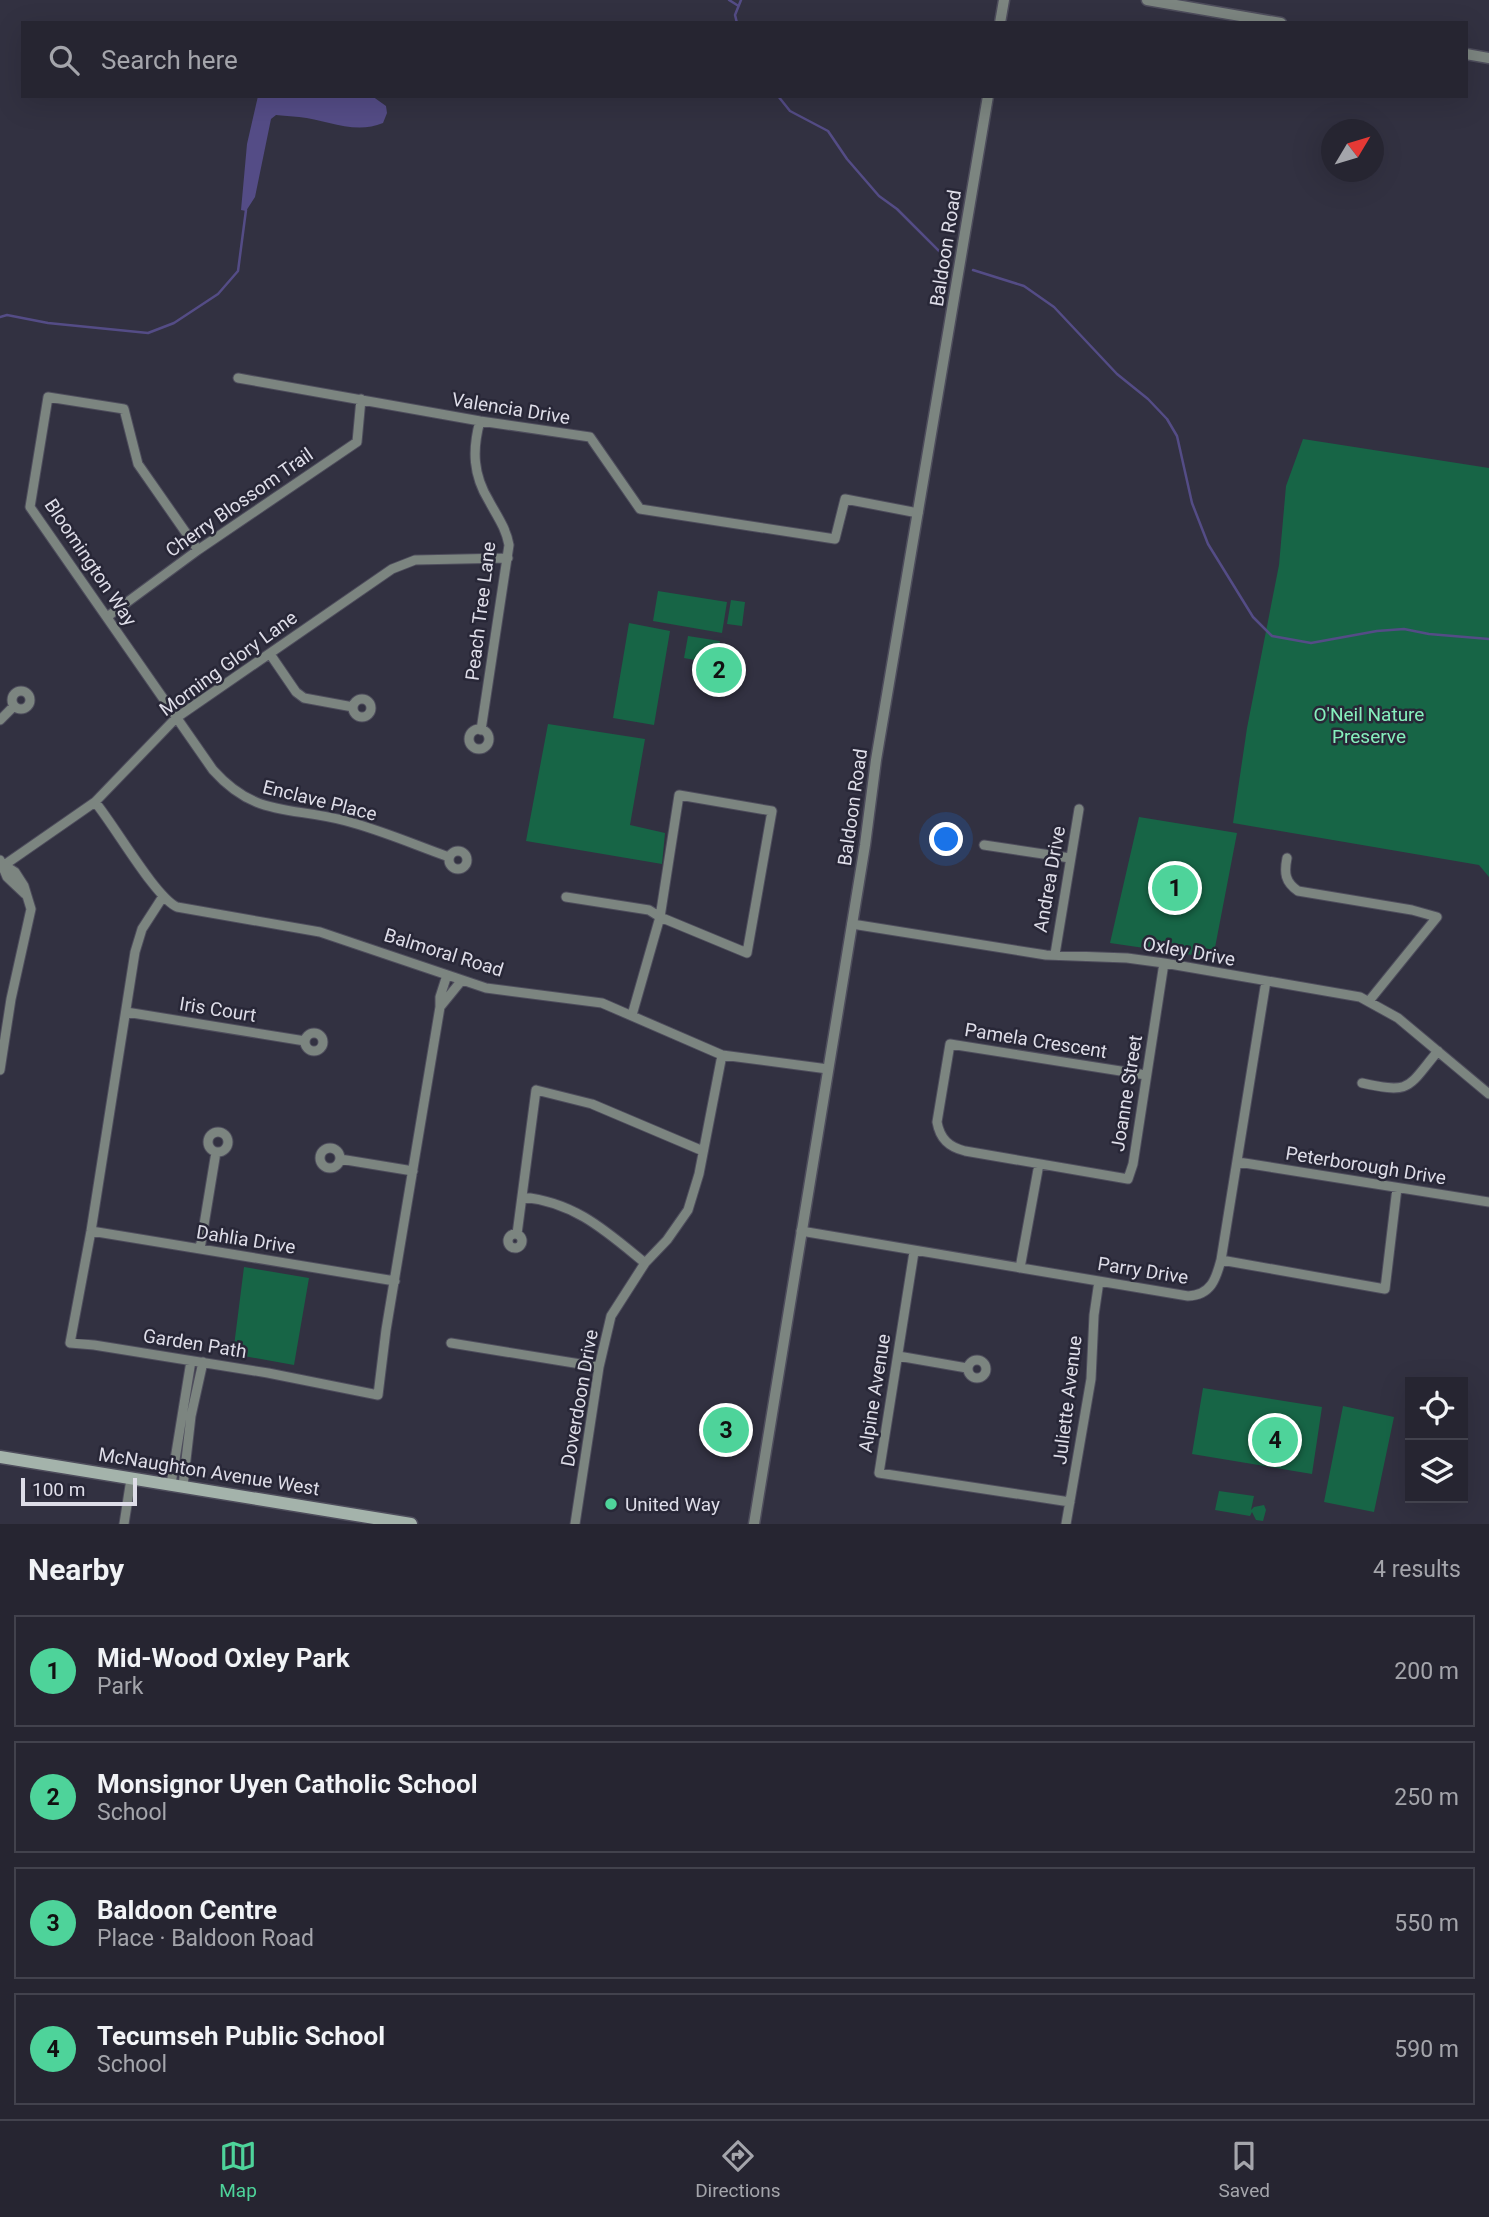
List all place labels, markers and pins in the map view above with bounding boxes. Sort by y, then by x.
pin: 2 [696,644,742,696]
pin: 1 [1152,862,1198,914]
pin: 3 [703,1404,749,1456]
pin: 4 [1252,1414,1298,1466]
place label: United Way [625,1493,720,1516]
marker: United Way [603,1496,619,1512]

